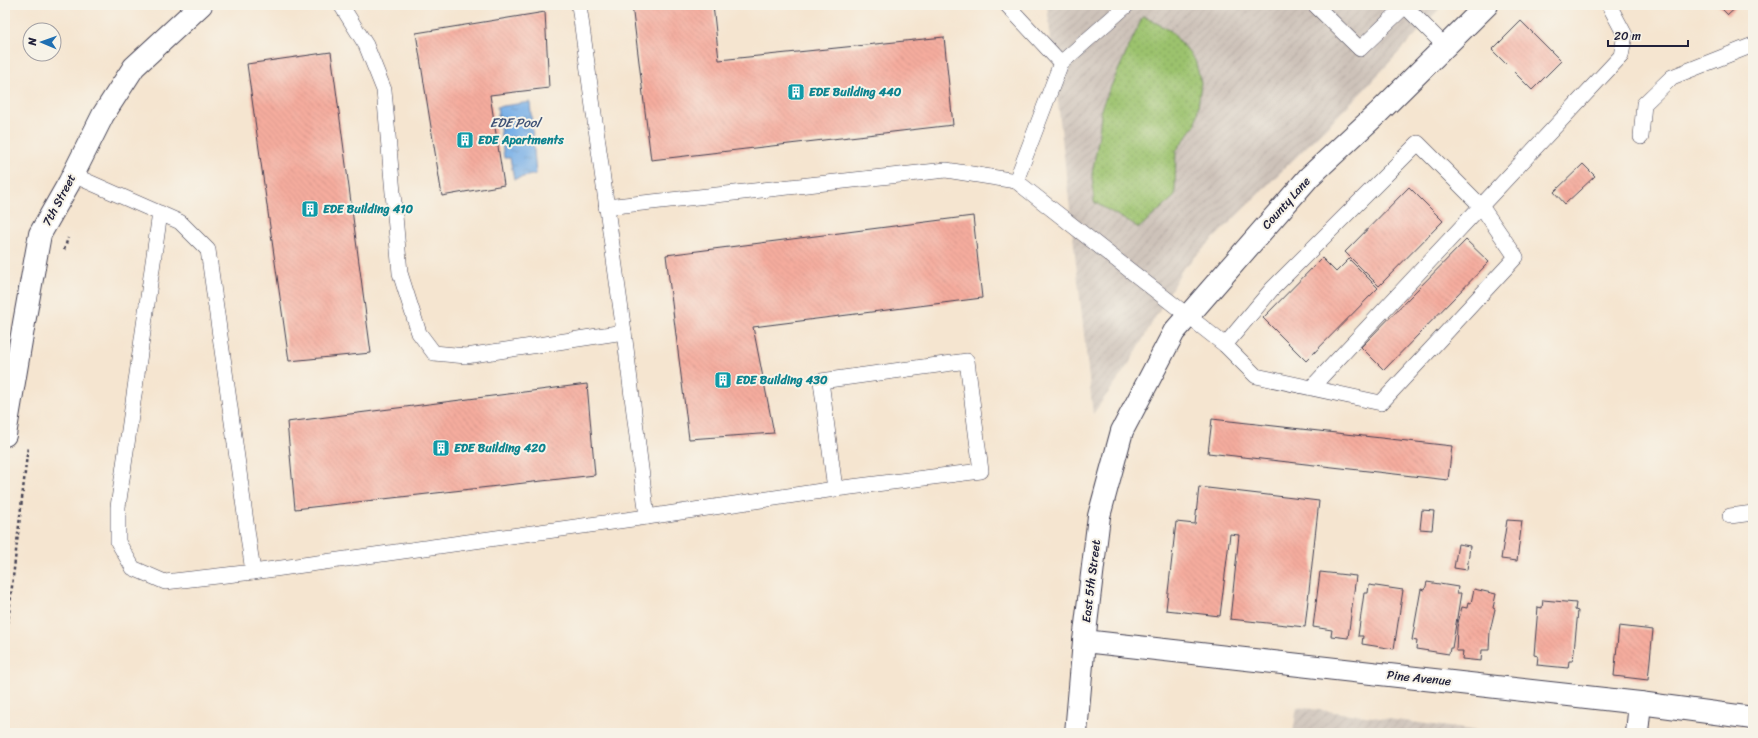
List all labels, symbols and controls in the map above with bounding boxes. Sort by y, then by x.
north arrow [22,22,62,62]
scale bar [1608,22,1688,48]
text: 20 m [1614,25,1641,47]
text: N [23,37,42,47]
place label: EDE Building 440 [809,81,902,103]
building icon: EDE Building 440 [786,82,806,102]
water label: EDE Pool [490,111,543,134]
place label: EDE Apartments [478,129,564,151]
building icon: EDE Apartments [455,130,475,150]
street label: 7th Street [36,170,82,230]
street label: County Lane [1256,171,1316,235]
place label: EDE Building 410 [323,198,413,220]
building icon: EDE Building 410 [300,199,320,219]
place label: EDE Building 430 [736,369,828,391]
building icon: EDE Building 430 [713,370,733,390]
place label: EDE Building 420 [454,437,546,459]
building icon: EDE Building 420 [431,438,451,458]
street label: East 5th Street [1075,538,1107,624]
street label: Pine Avenue [1386,664,1452,692]

